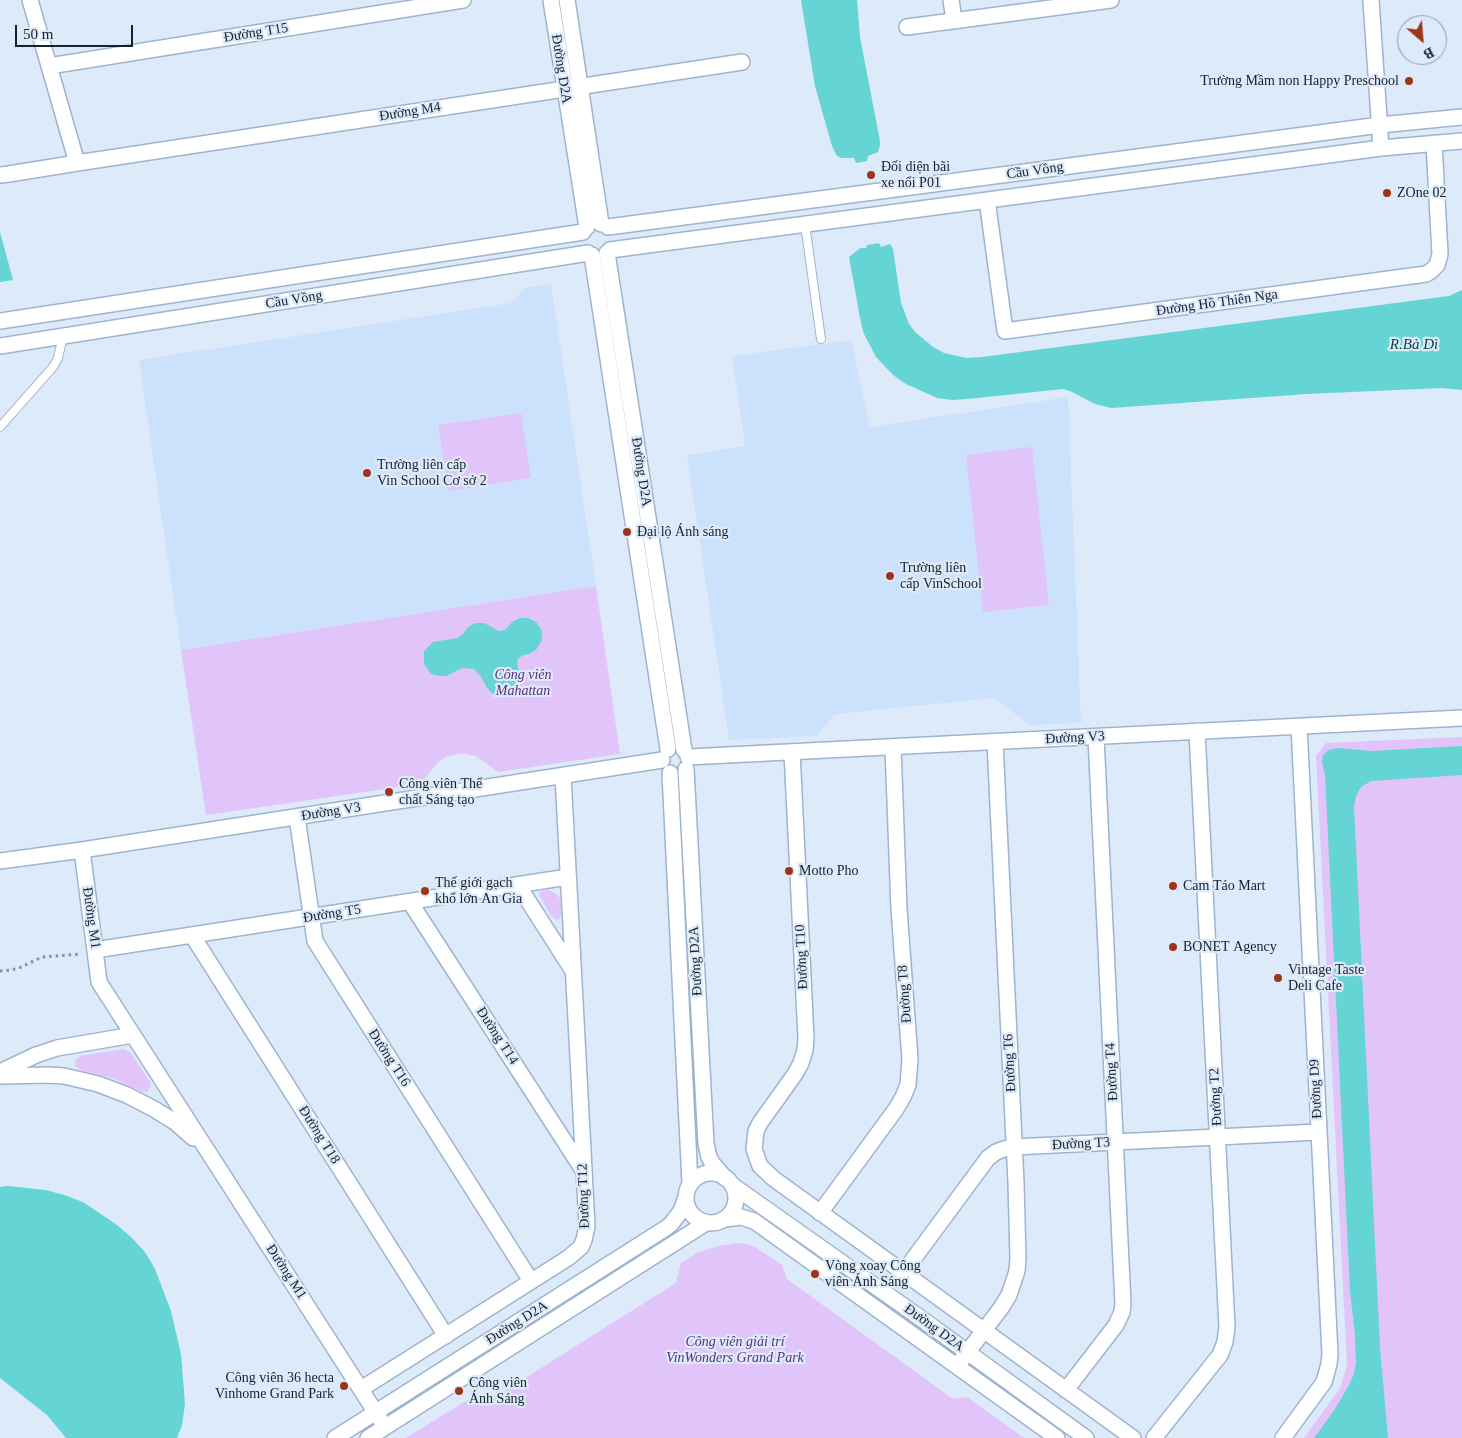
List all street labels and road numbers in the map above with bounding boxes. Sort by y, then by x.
street label: Đường T15 [223,20,289,46]
street label: Đường D2A [547,33,575,105]
street label: Đường M4 [378,99,442,125]
street label: Cầu Vồng [1006,159,1064,183]
street label: Đường Hồ Thiên Nga [1155,286,1279,320]
street label: Cầu Vồng [264,287,324,313]
street label: Đường D2A [627,436,655,508]
street label: Đường V3 [1045,728,1105,748]
street label: Đường V3 [300,799,362,825]
street label: Đường M1 [78,886,104,950]
street label: Đường T5 [302,901,362,927]
street label: Đường T10 [792,924,812,990]
street label: Đường D2A [686,926,706,996]
street label: Đường T8 [895,964,915,1024]
street label: Đường T14 [472,1004,522,1068]
street label: Đường T16 [364,1026,414,1090]
street label: Đường T6 [1000,1034,1020,1092]
street label: Đường T4 [1102,1043,1122,1101]
street label: Đường D9 [1306,1059,1326,1119]
street label: Đường T2 [1206,1068,1226,1126]
street label: Đường T18 [295,1103,343,1167]
street label: Đường T3 [1052,1134,1110,1154]
street label: Đường T12 [574,1163,594,1229]
street label: Đường M1 [262,1241,310,1303]
street label: Đường D2A [483,1297,551,1349]
street label: Đường D2A [901,1301,967,1355]

